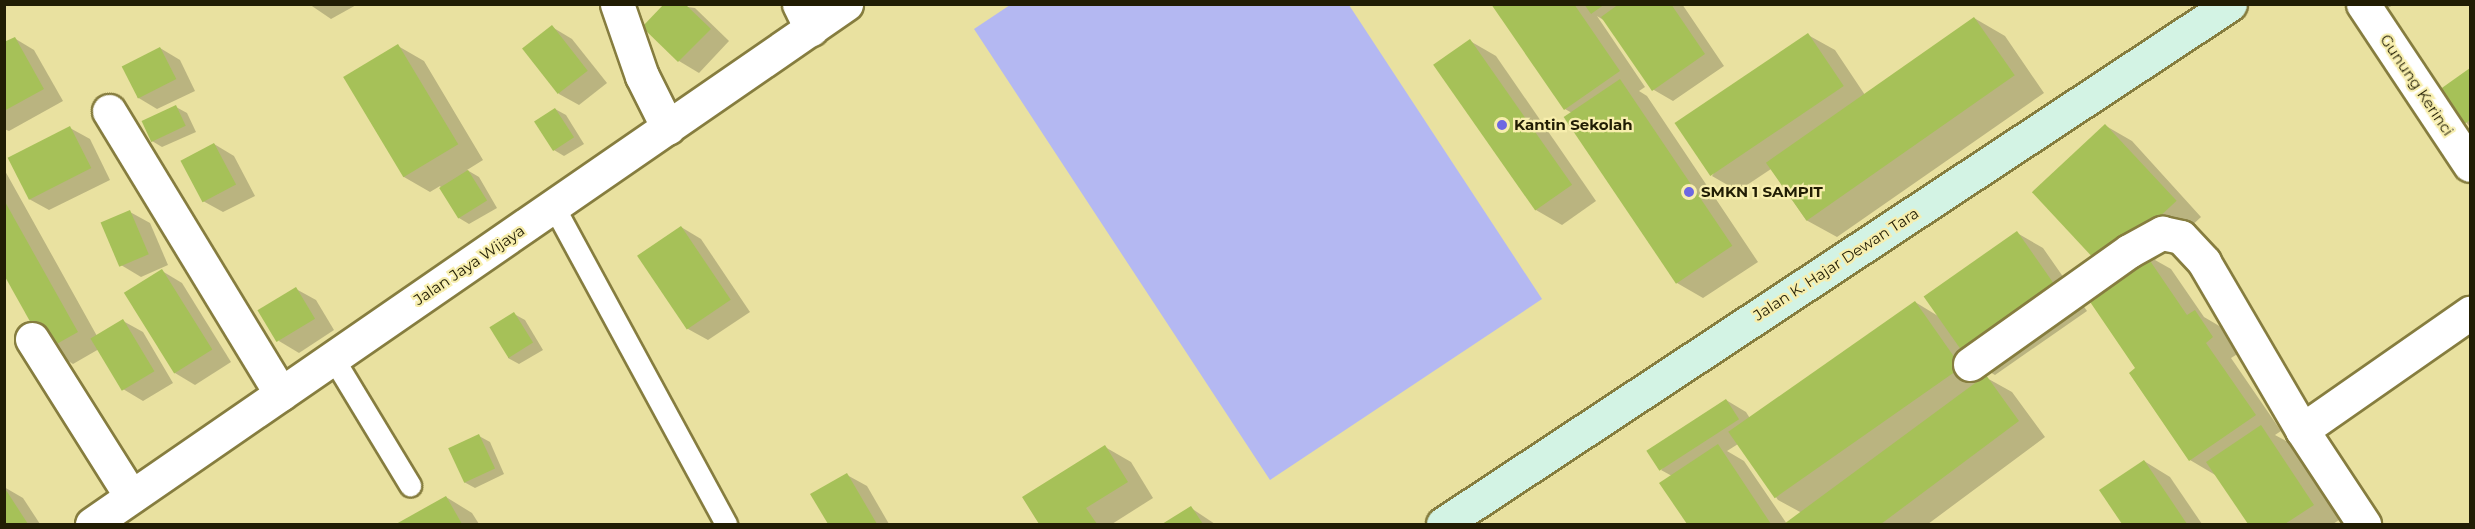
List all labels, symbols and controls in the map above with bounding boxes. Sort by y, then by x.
street label: Gunung Kerinci [2377,31,2457,139]
place label: Kantin Sekolah [1514,116,1633,134]
marker: Kantin Sekolah [1495,118,1509,132]
place label: SMKN 1 SAMPIT [1701,183,1823,201]
marker: SMKN 1 SAMPIT [1682,185,1696,199]
street label: Jalan K. Hajar Dewan Tara [1750,204,1922,324]
street label: Jalan Jaya Wijaya [410,221,528,309]

